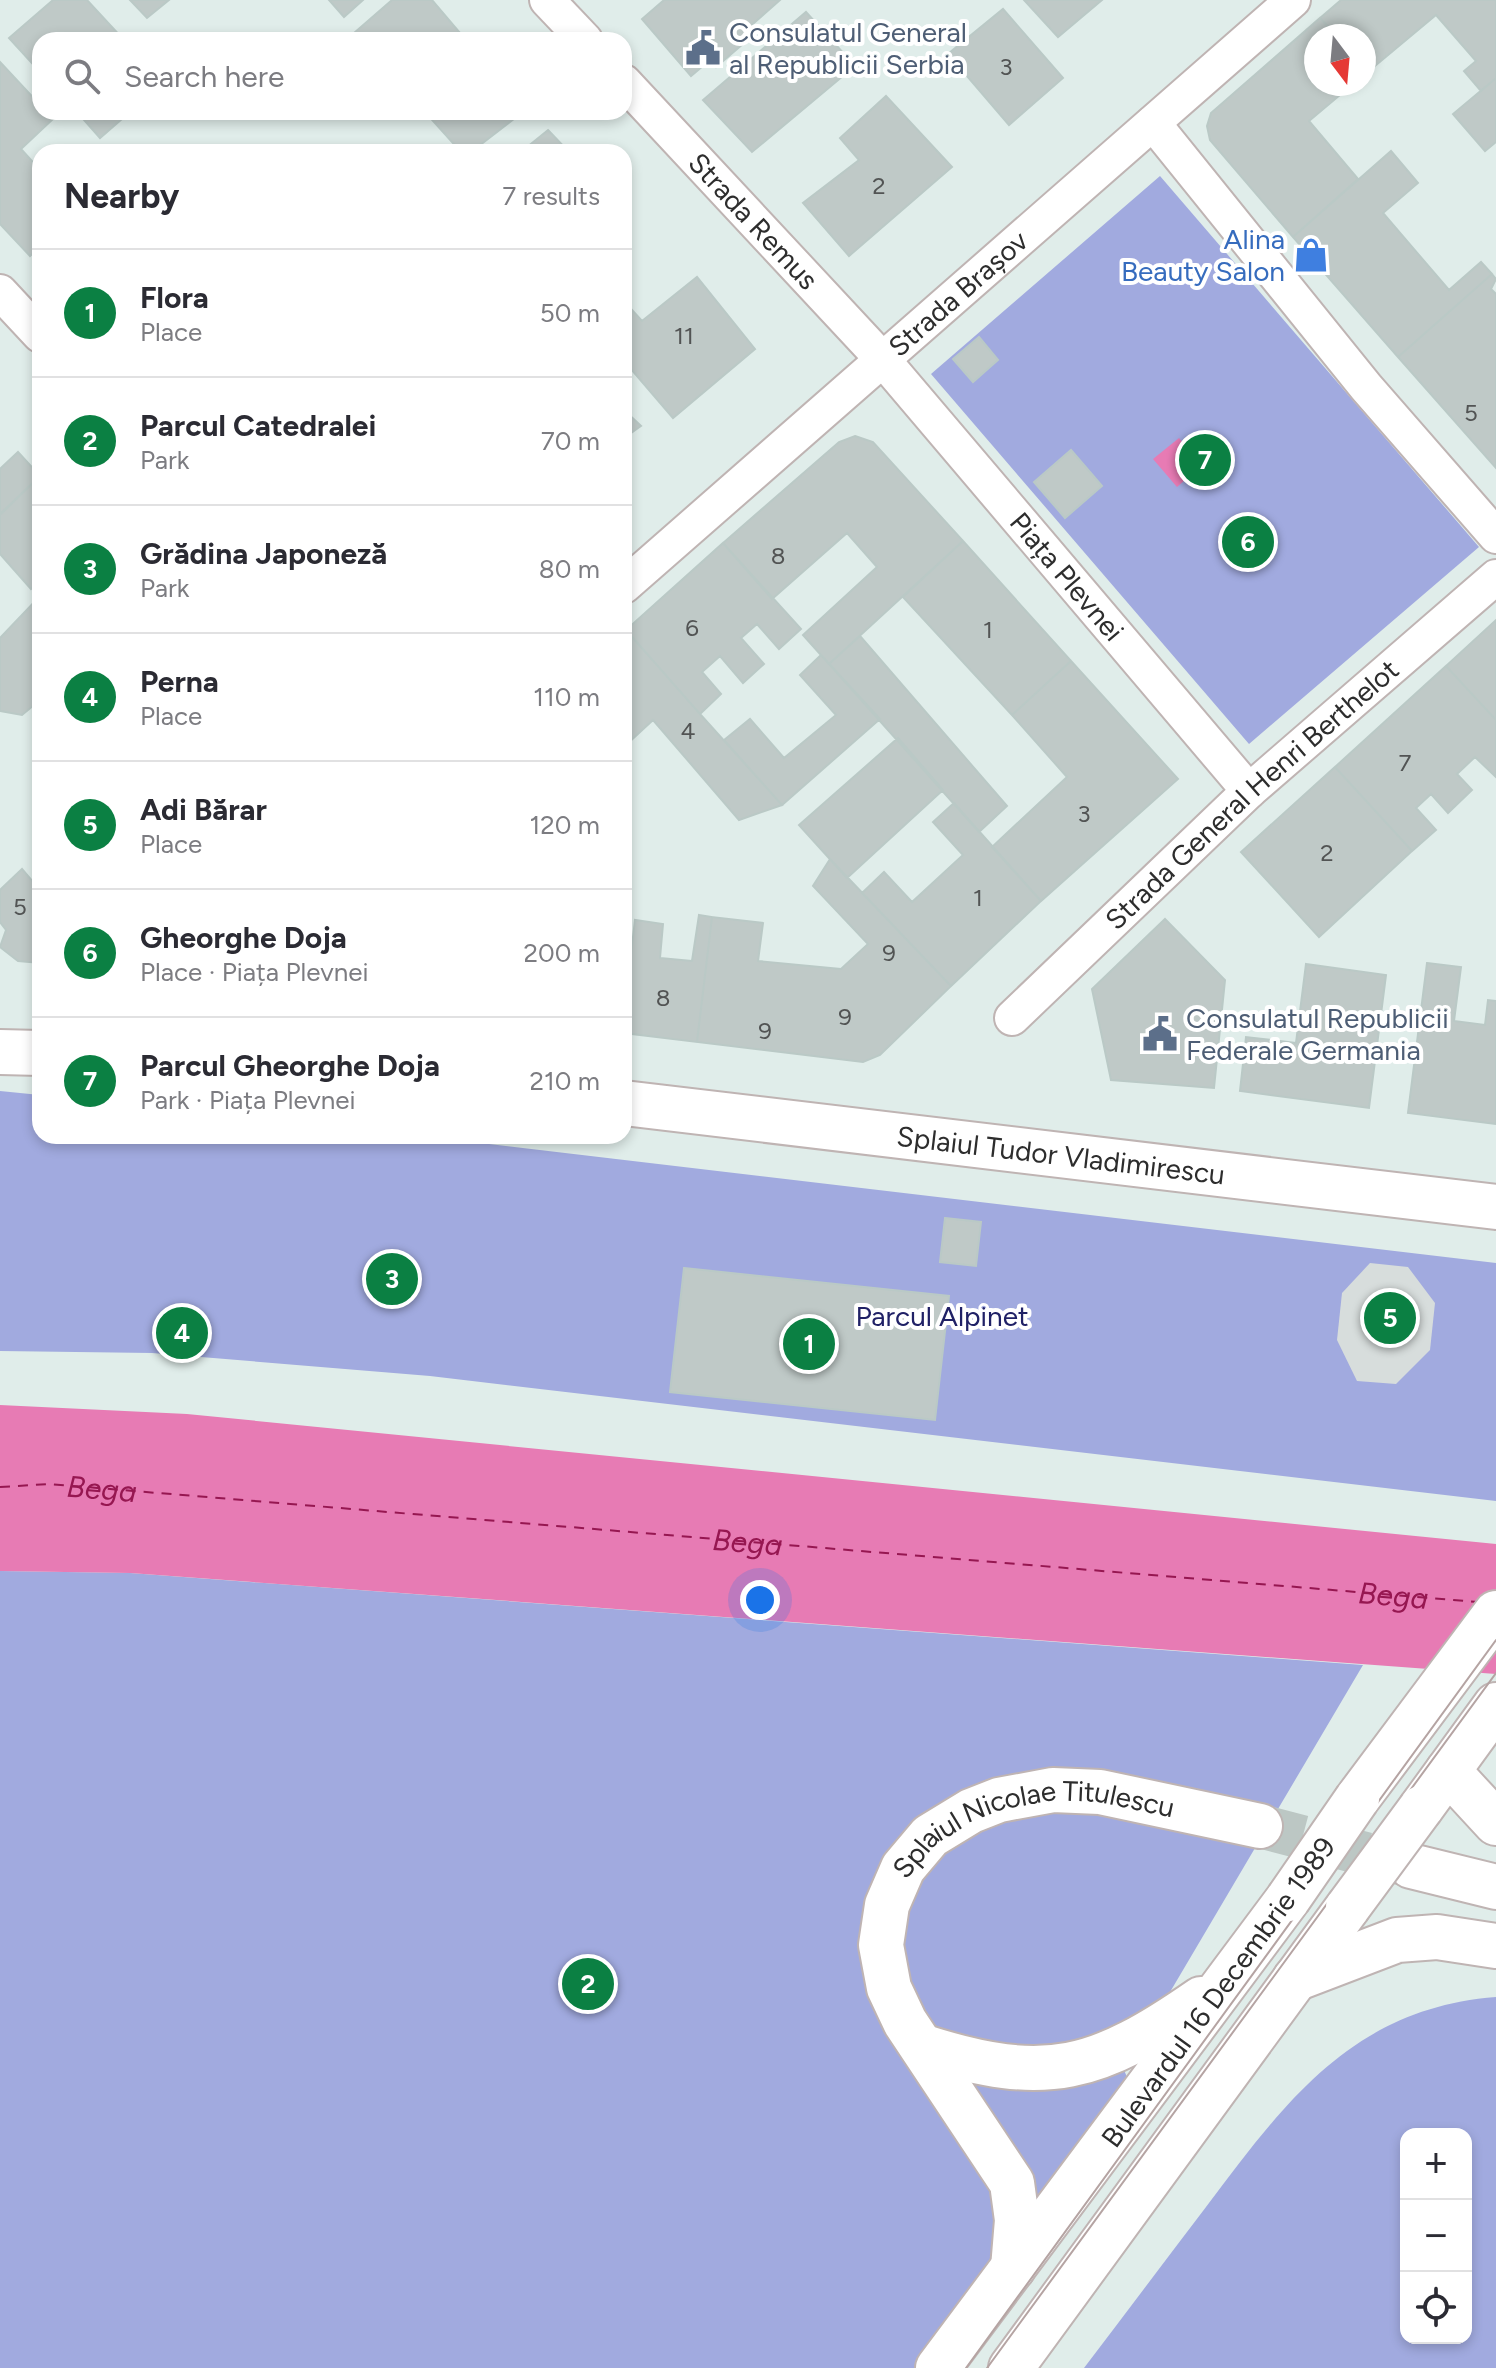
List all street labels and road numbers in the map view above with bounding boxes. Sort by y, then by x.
street label: Strada Remus [682,146,825,296]
street label: Strada Brașov [881,223,1035,363]
street label: Piața Plevnei [1003,505,1131,648]
street label: Strada General Henri Berthelot [1098,652,1405,936]
street label: Splaiul Tudor Vladimirescu [895,1119,1227,1192]
street label: Splaiul Nicolae Titulescu [885,1773,1178,1885]
street label: Bulevardul 16 Decembrie 1989 [1094,1830,1342,2154]

